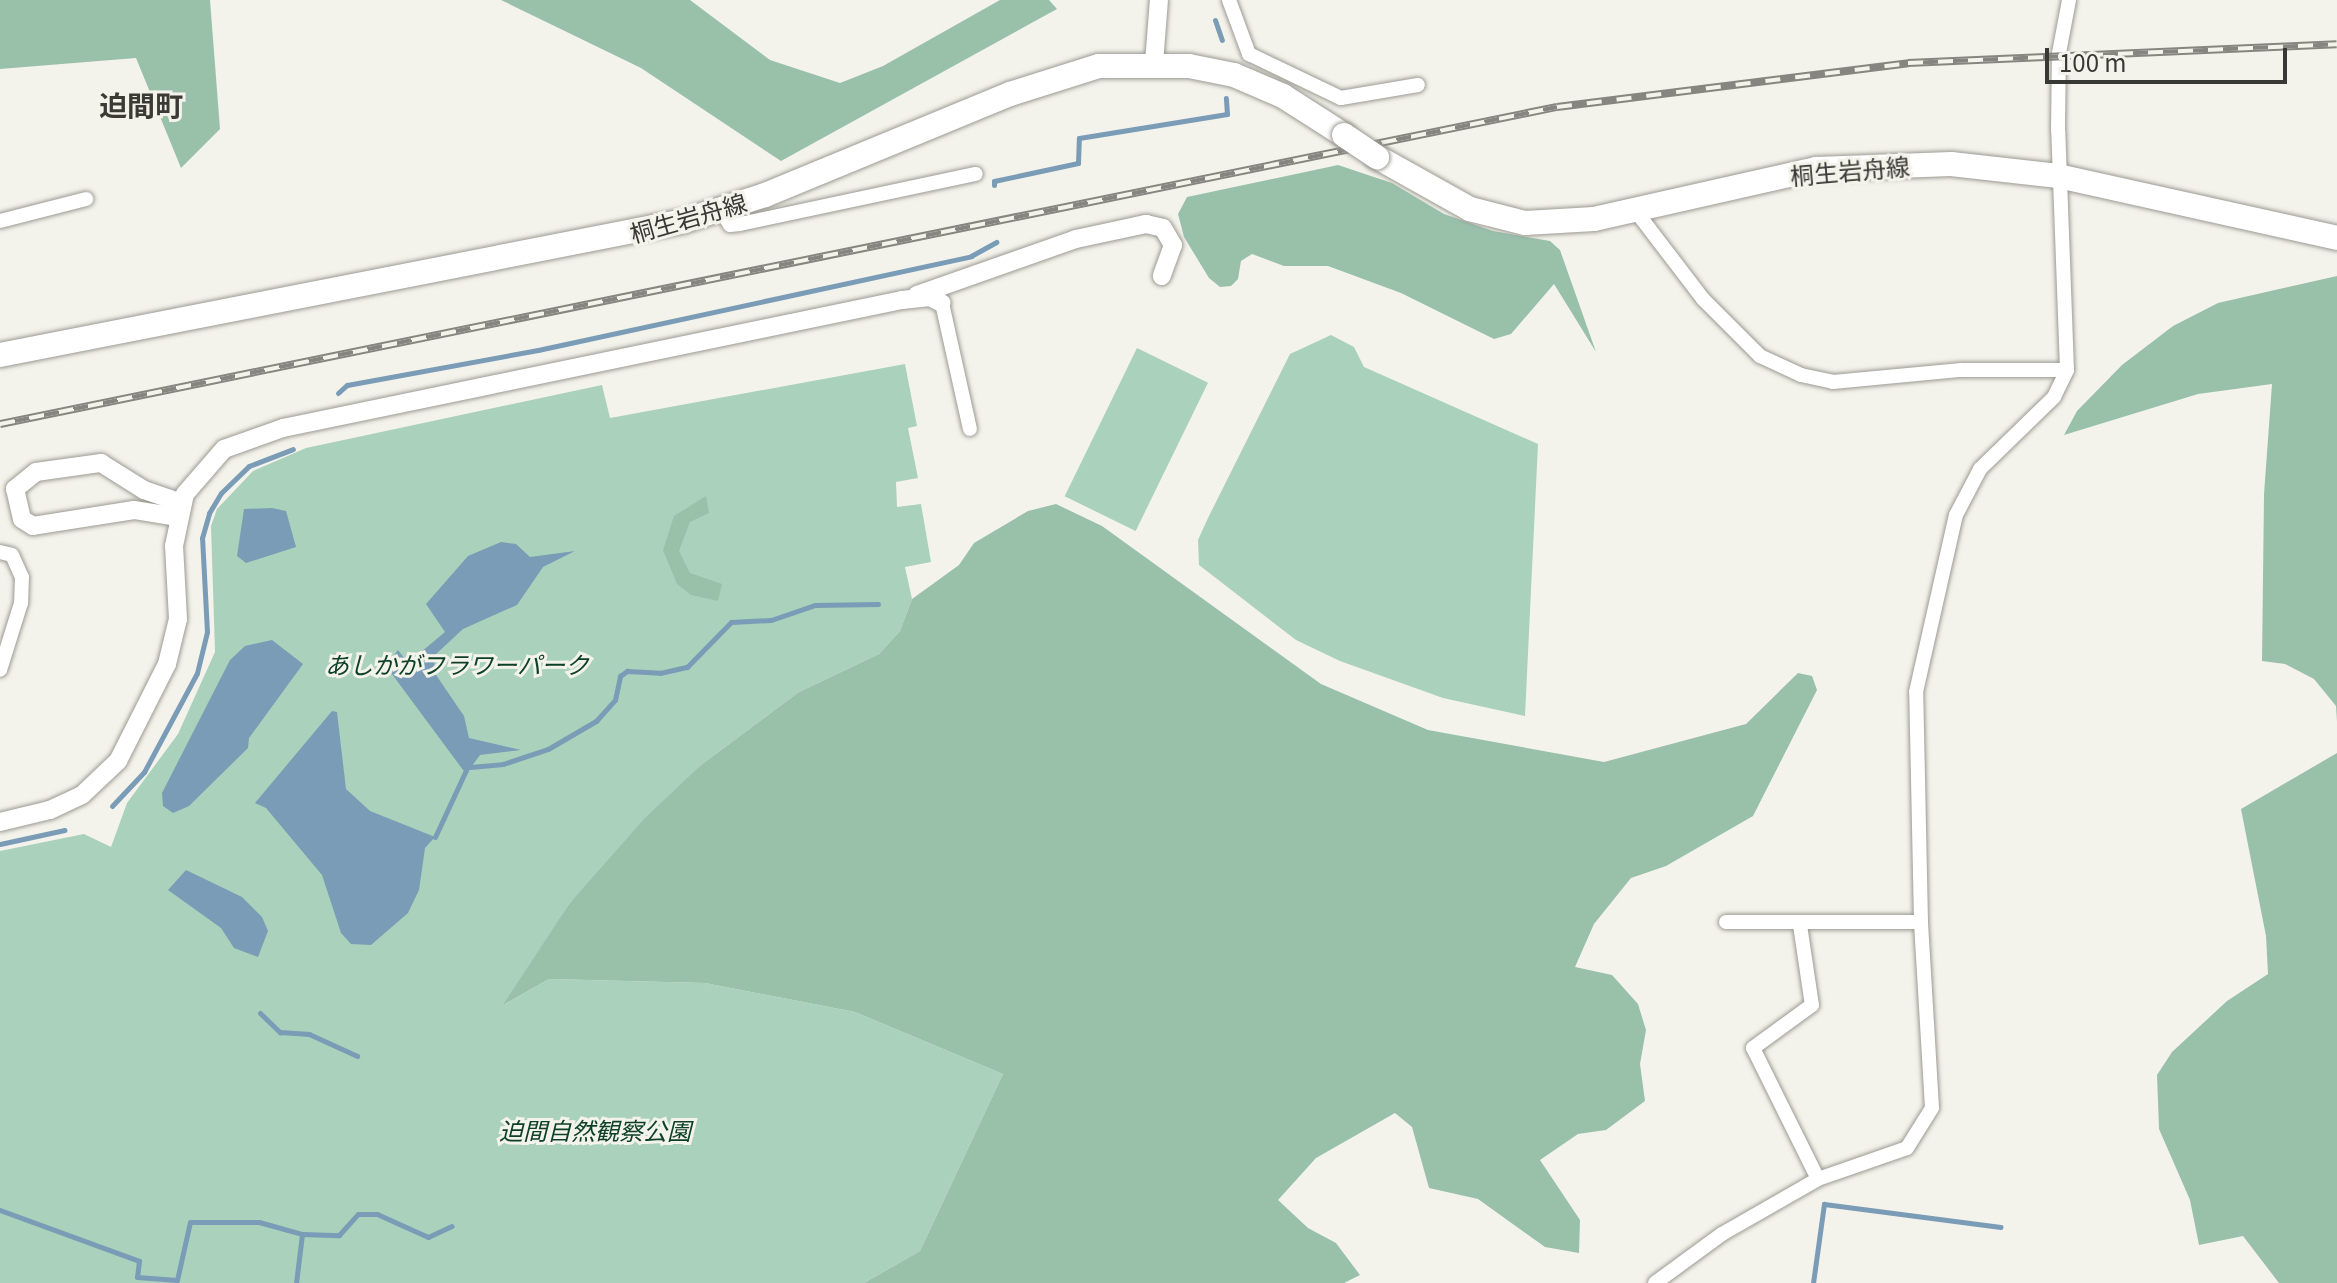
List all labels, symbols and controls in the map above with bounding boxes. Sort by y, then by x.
scale bar [2049,32,2291,82]
text: 100 m [2059,44,2127,79]
district label: 迫間町 [99,87,183,121]
street label: 桐生岩舟線 [1789,150,1911,190]
street label: 桐生岩舟線 [626,187,750,247]
park label: あしかがフラワーパーク [325,650,589,678]
park label: 迫間自然観察公園 [499,1116,691,1144]

